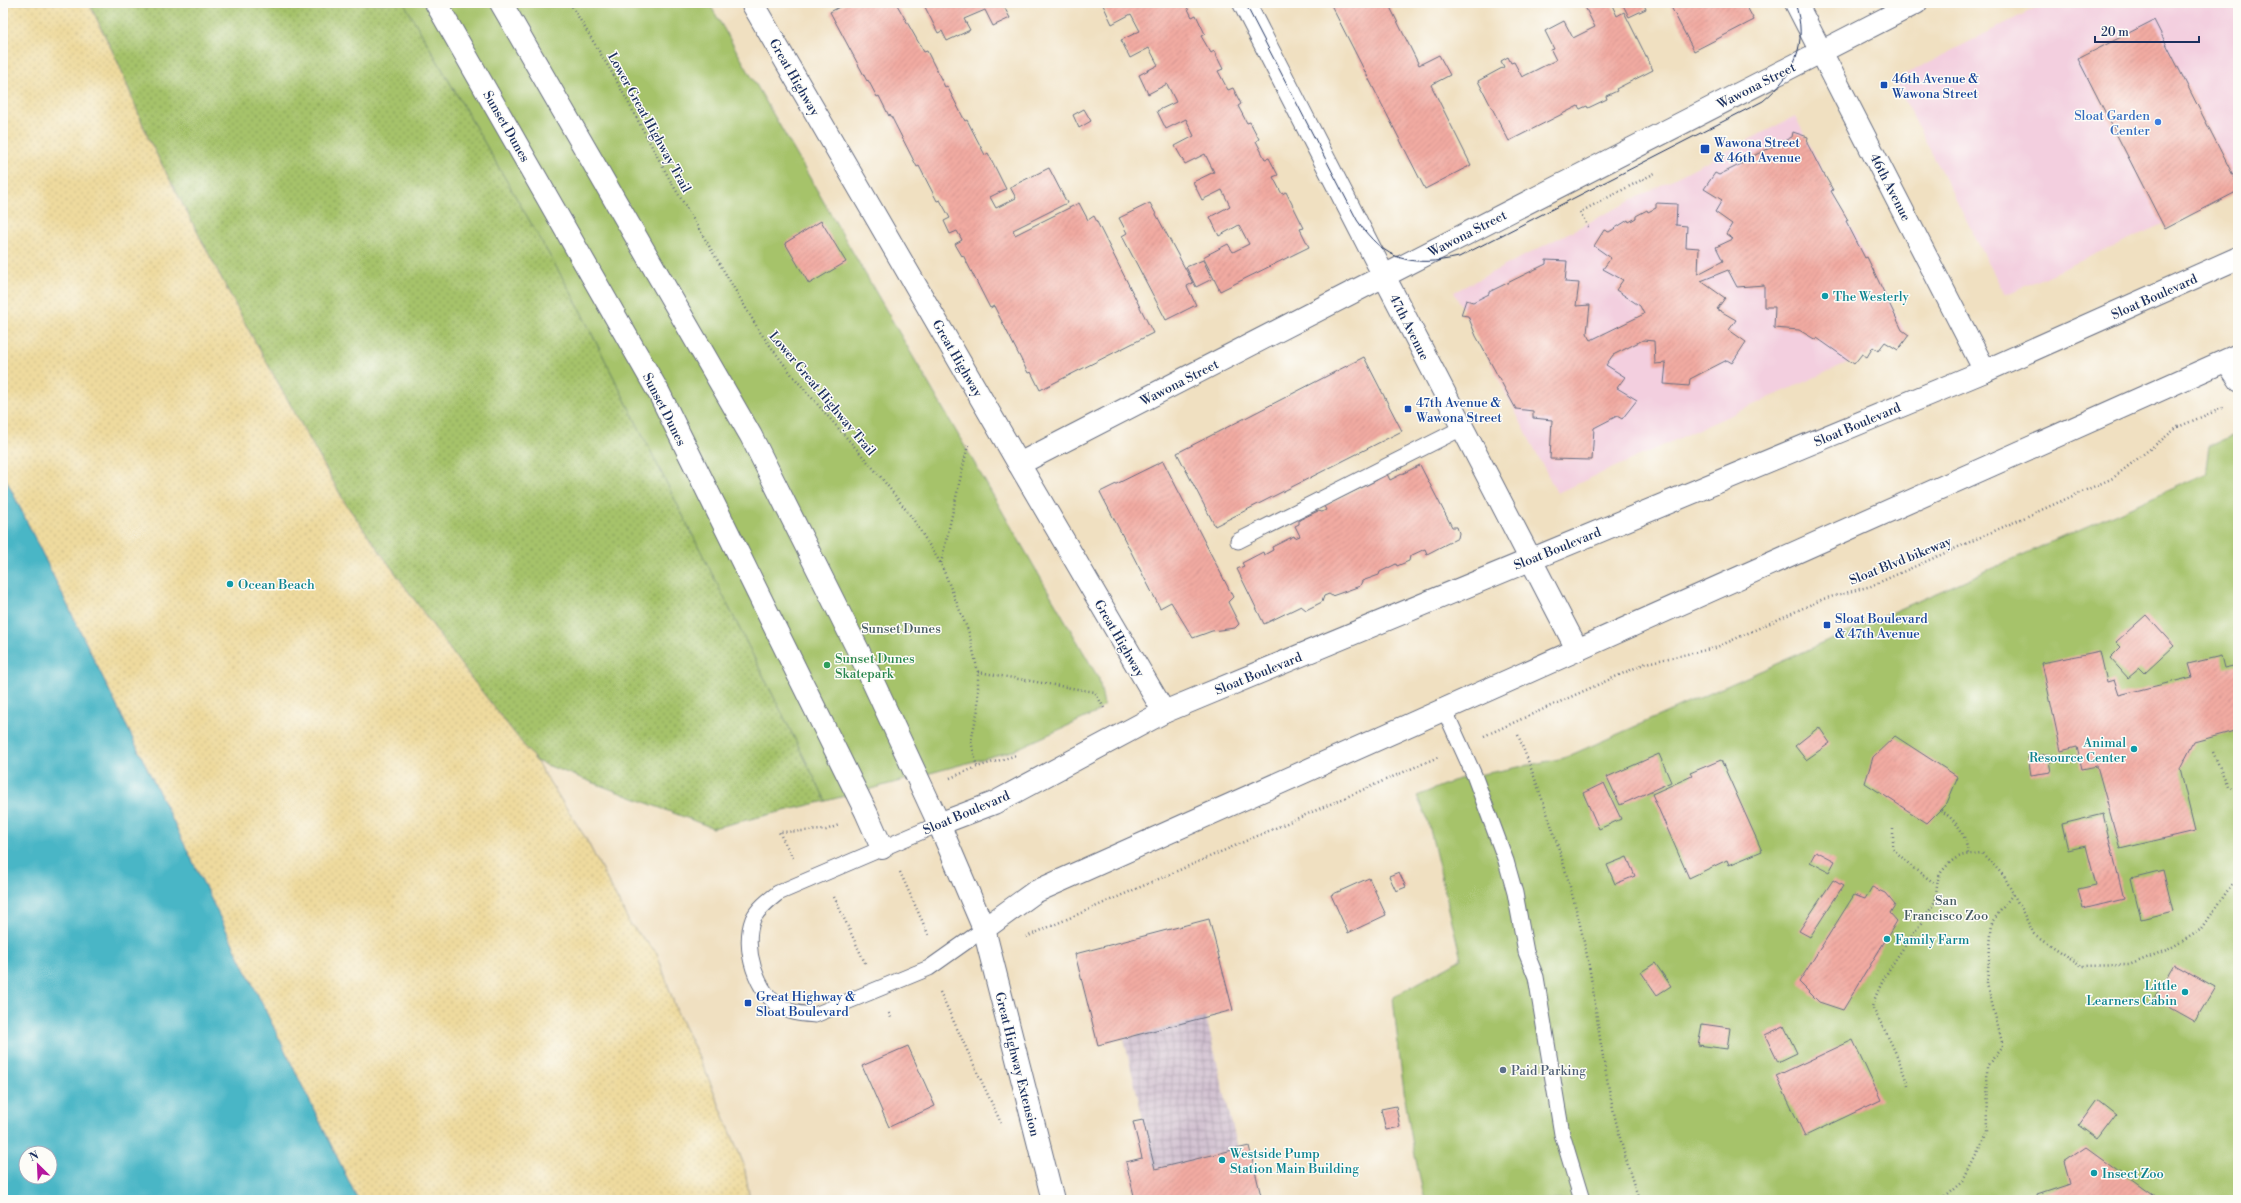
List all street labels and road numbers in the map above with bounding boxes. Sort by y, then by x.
street label: Great Highway [766,36,823,120]
street label: Lower Great Highway Trail [604,50,694,195]
street label: Wawona Street [1714,59,1799,113]
street label: Sunset Dunes [479,88,533,165]
street label: 46th Avenue [1866,151,1914,224]
street label: Wawona Street [1425,207,1510,261]
street label: Sloat Boulevard [2109,271,2201,323]
street label: 47th Avenue [1386,292,1433,363]
street label: Great Highway [929,317,986,401]
street label: Lower Great Highway Trail [766,328,879,459]
street label: Wawona Street [1137,356,1222,410]
street label: Sunset Dunes [639,370,689,449]
street label: Sloat Boulevard [1812,399,1904,450]
street label: Sloat Boulevard [1511,524,1604,574]
street label: Sloat Blvd bikeway [1847,533,1954,589]
street label: Great Highway [1091,597,1148,681]
street label: Sloat Boulevard [1212,649,1305,699]
street label: Sloat Boulevard [921,787,1013,838]
street label: Great Highway Extension [991,990,1043,1138]

